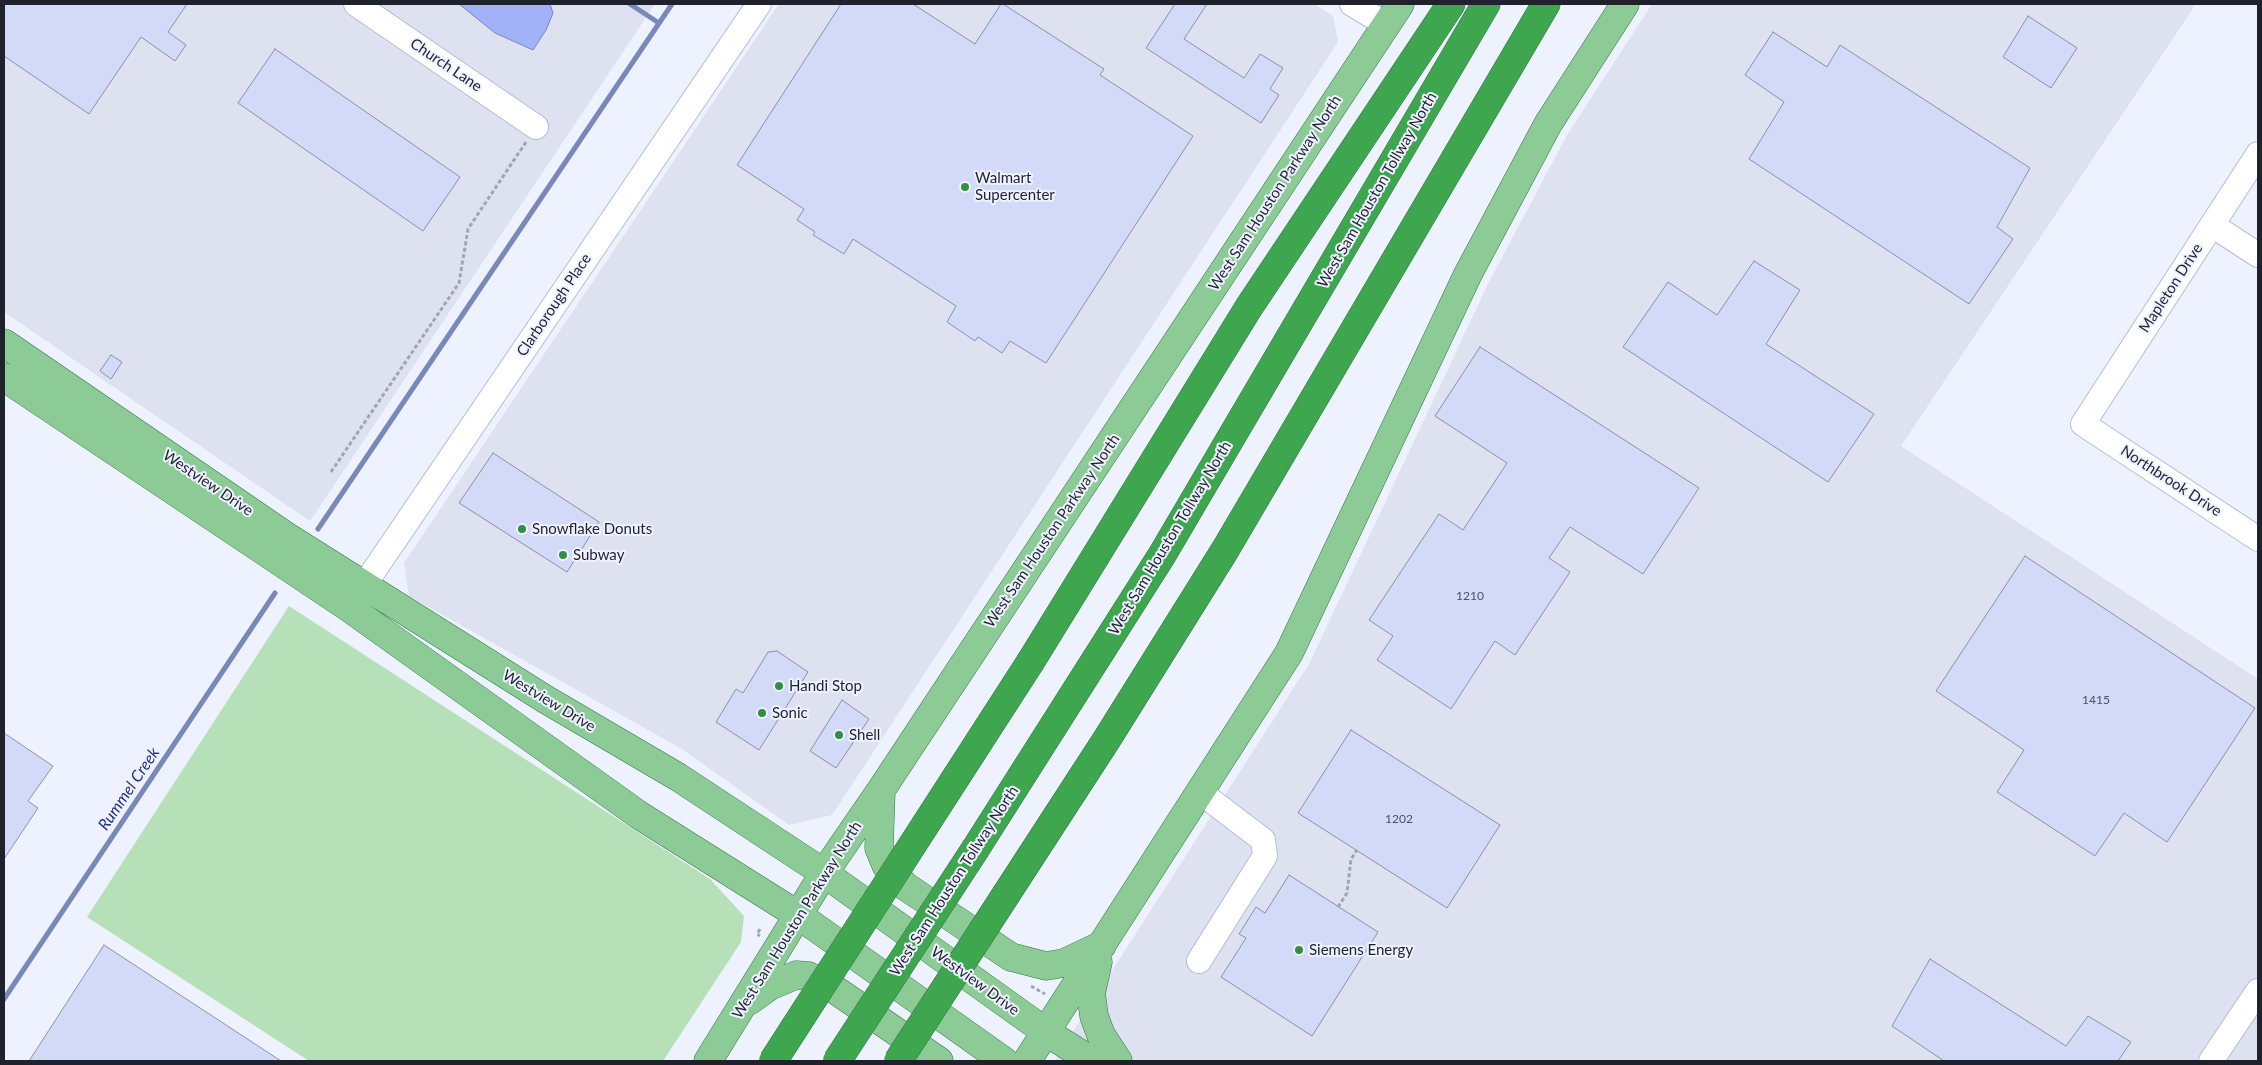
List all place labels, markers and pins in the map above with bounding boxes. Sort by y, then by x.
place label: Walmart Supercenter [975,169,1055,204]
marker: Walmart Supercenter [959,181,971,193]
place label: Snowflake Donuts [532,520,652,538]
marker: Snowflake Donuts [516,523,528,535]
place label: Subway [573,546,624,564]
marker: Subway [557,549,569,561]
place label: Handi Stop [789,677,862,695]
marker: Handi Stop [773,680,785,692]
place label: Sonic [772,704,808,722]
marker: Sonic [756,707,768,719]
place label: Shell [849,726,880,744]
marker: Shell [833,729,845,741]
place label: Siemens Energy [1309,941,1413,959]
marker: Siemens Energy [1293,944,1305,956]

